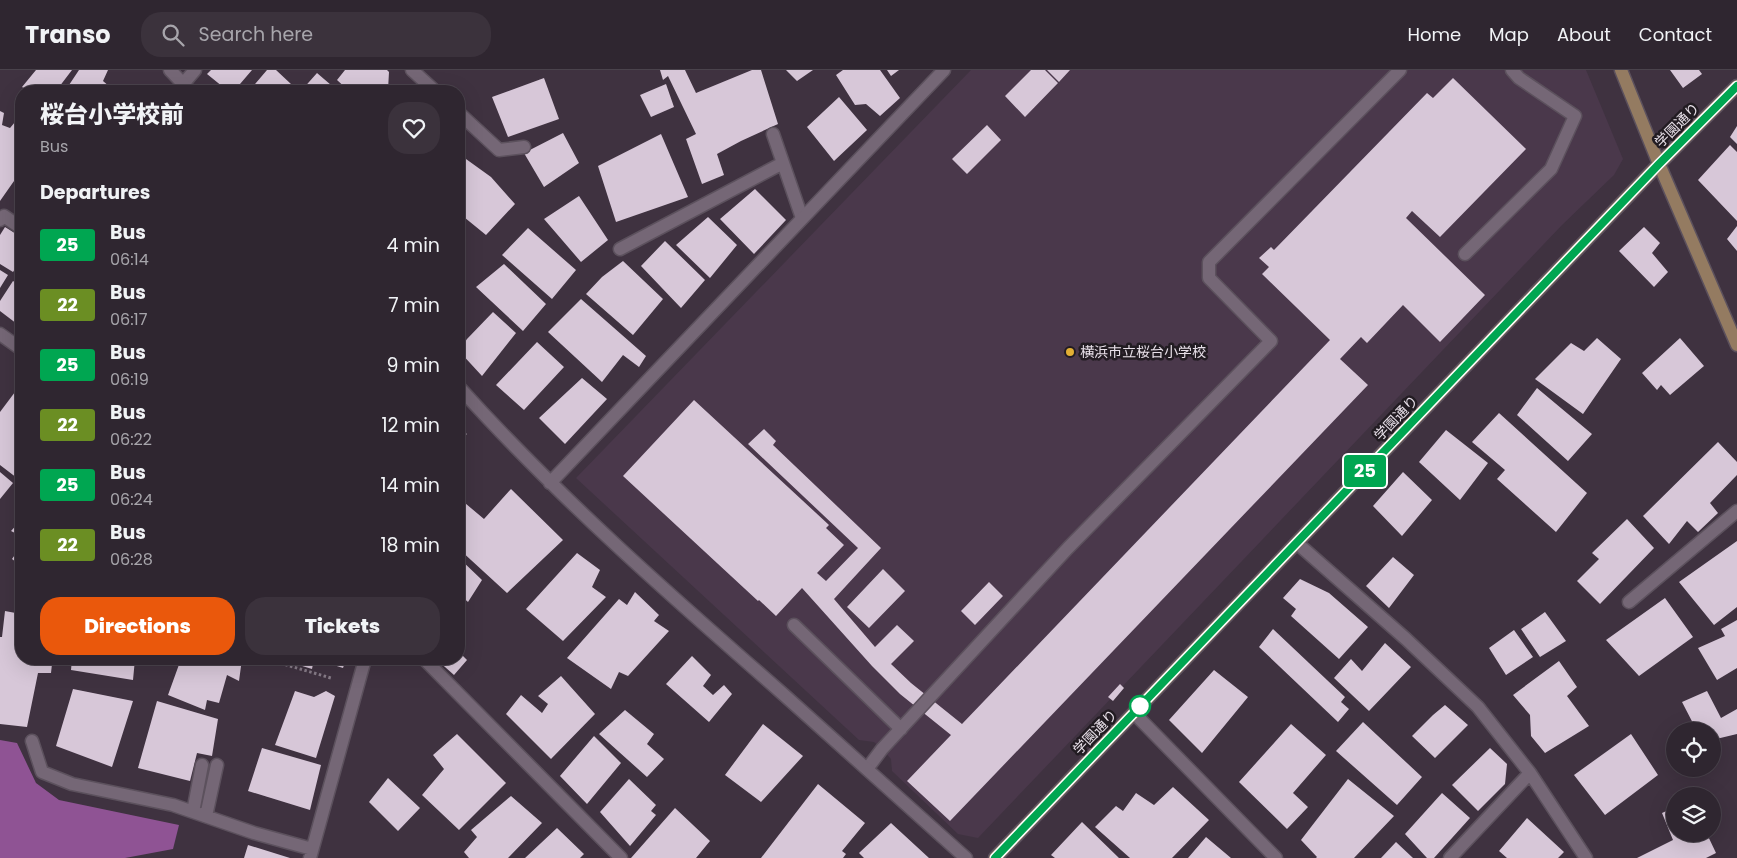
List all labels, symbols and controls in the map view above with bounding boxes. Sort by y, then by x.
search box [141,12,491,57]
text: Transo [25,18,111,51]
icon: search [159,21,187,49]
text: Search here [199,21,313,48]
text: Home [1407,22,1461,47]
text: Map [1489,22,1529,47]
text: About [1557,22,1611,47]
text: Contact [1639,22,1712,47]
text: 桜台小学校前 [40,98,184,131]
street label: 学園通り [1650,98,1704,152]
button: heart [388,102,440,154]
text: Bus [40,135,68,158]
text: Departures [40,179,150,206]
text: Bus [110,219,146,246]
text: 25 [57,232,78,257]
text: 4 min [387,232,440,259]
text: 06:14 [110,248,149,271]
text: Bus [110,279,146,306]
text: 22 [57,292,78,317]
text: 7 min [388,292,440,319]
text: 06:17 [110,308,147,331]
text: Bus [110,339,146,366]
place label: 横浜市立桜台小学校 [1080,342,1206,362]
marker: 横浜市立桜台小学校 [1064,346,1076,358]
text: 25 [57,352,78,377]
text: 9 min [387,352,440,379]
text: 06:19 [110,368,149,391]
street label: 学園通り [1369,391,1423,445]
text: Bus [110,399,146,426]
text: 22 [57,412,78,437]
text: 12 min [382,412,440,439]
text: 06:22 [110,428,152,451]
line badge: 25 [1342,455,1388,487]
text: 25 [1354,458,1376,483]
text: Bus [110,459,146,486]
text: 25 [57,472,78,497]
text: 14 min [380,472,440,499]
text: 06:24 [110,488,153,511]
text: Bus [110,519,146,546]
text: 22 [57,532,78,557]
text: 18 min [380,532,440,559]
text: 06:28 [110,548,153,571]
button: Directions [40,597,235,655]
button: Tickets [245,597,440,655]
unlabelled marker [1129,695,1151,717]
street label: 学園通り [1068,705,1122,759]
map controls [1666,722,1721,842]
button: locate [1666,722,1721,777]
button: layers [1666,787,1721,842]

